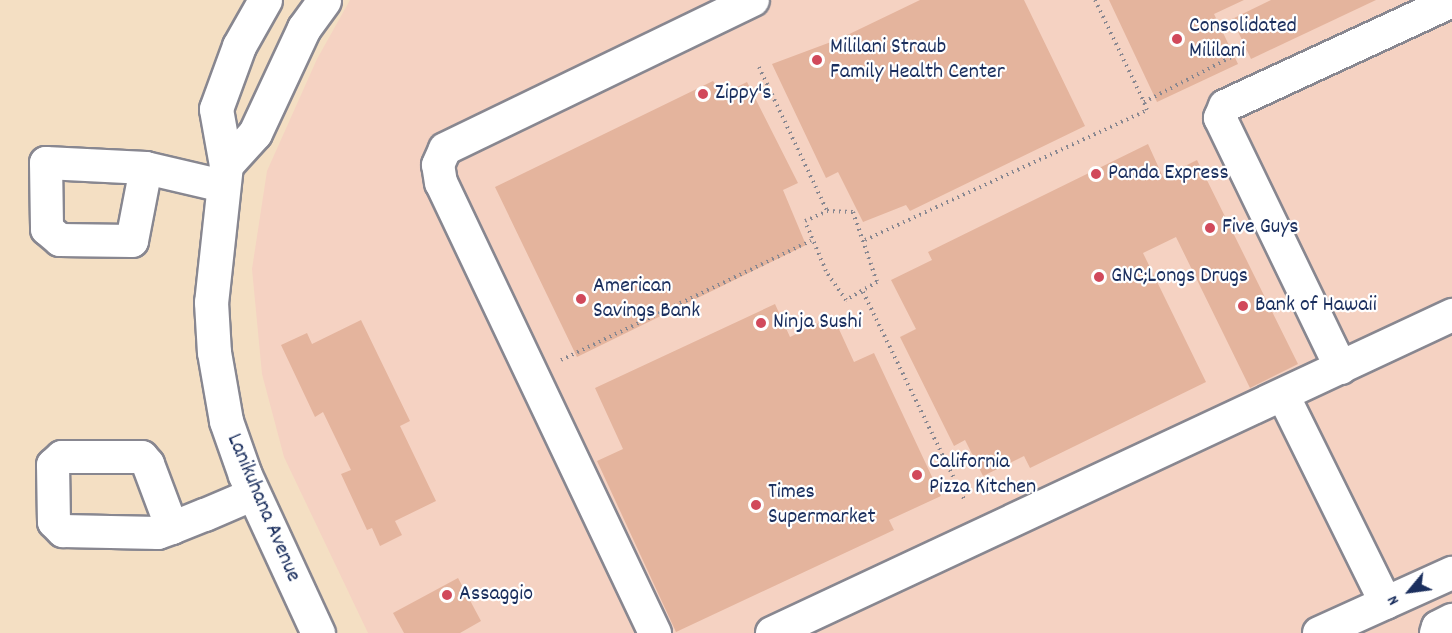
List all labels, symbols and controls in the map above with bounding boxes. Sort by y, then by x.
place label: Consolidated Mililani [1189,13,1297,64]
marker: Consolidated Mililani [1170,32,1184,46]
place label: Mililani Straub Family Health Center [830,34,1005,86]
marker: Mililani Straub Family Health Center [808,51,826,69]
place label: Zippy's [715,81,772,107]
marker: Zippy's [696,87,710,101]
place label: Panda Express [1108,161,1229,187]
marker: Panda Express [1089,167,1103,181]
place label: Five Guys [1222,215,1298,241]
marker: Five Guys [1203,221,1217,235]
place label: GNC;Longs Drugs [1111,264,1248,290]
marker: GNC;Longs Drugs [1092,270,1106,284]
place label: American Savings Bank [593,273,700,324]
marker: American Savings Bank [574,292,588,306]
place label: Bank of Hawaii [1255,293,1377,319]
marker: Bank of Hawaii [1236,299,1250,313]
place label: Ninja Sushi [773,310,862,336]
marker: Ninja Sushi [754,316,768,330]
street label: Lanikuhana Avenue [220,430,306,586]
place label: California Pizza Kitchen [929,449,1036,500]
marker: California Pizza Kitchen [910,468,924,482]
place label: Times Supermarket [768,479,876,530]
marker: Times Supermarket [749,498,763,512]
north arrow [1380,561,1440,621]
place label: Assaggio [459,582,533,608]
marker: Assaggio [440,588,454,602]
text: N [1382,591,1406,609]

